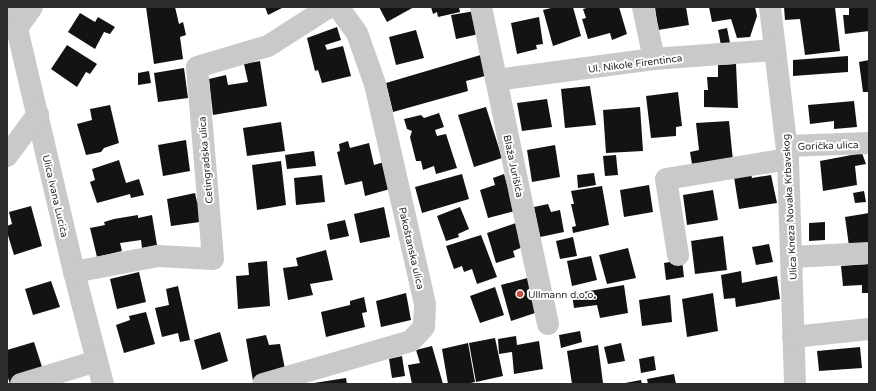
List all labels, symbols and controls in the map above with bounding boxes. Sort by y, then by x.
street label: Ul. Nikole Firentinca [587,52,683,76]
street label: Cetingradska ulica [196,116,216,204]
street label: Blaža Jurišića [501,134,525,199]
street label: Ulica Kneza Novaka Krbavskog [780,134,800,280]
street label: Gorička ulica [797,139,859,153]
street label: Ulica Ivana Lucića [40,154,70,239]
street label: Pakoštanska ulica [396,206,426,291]
marker: Ullmann d.o.o. [515,289,525,299]
place label: Ullmann d.o.o. [528,289,596,301]

